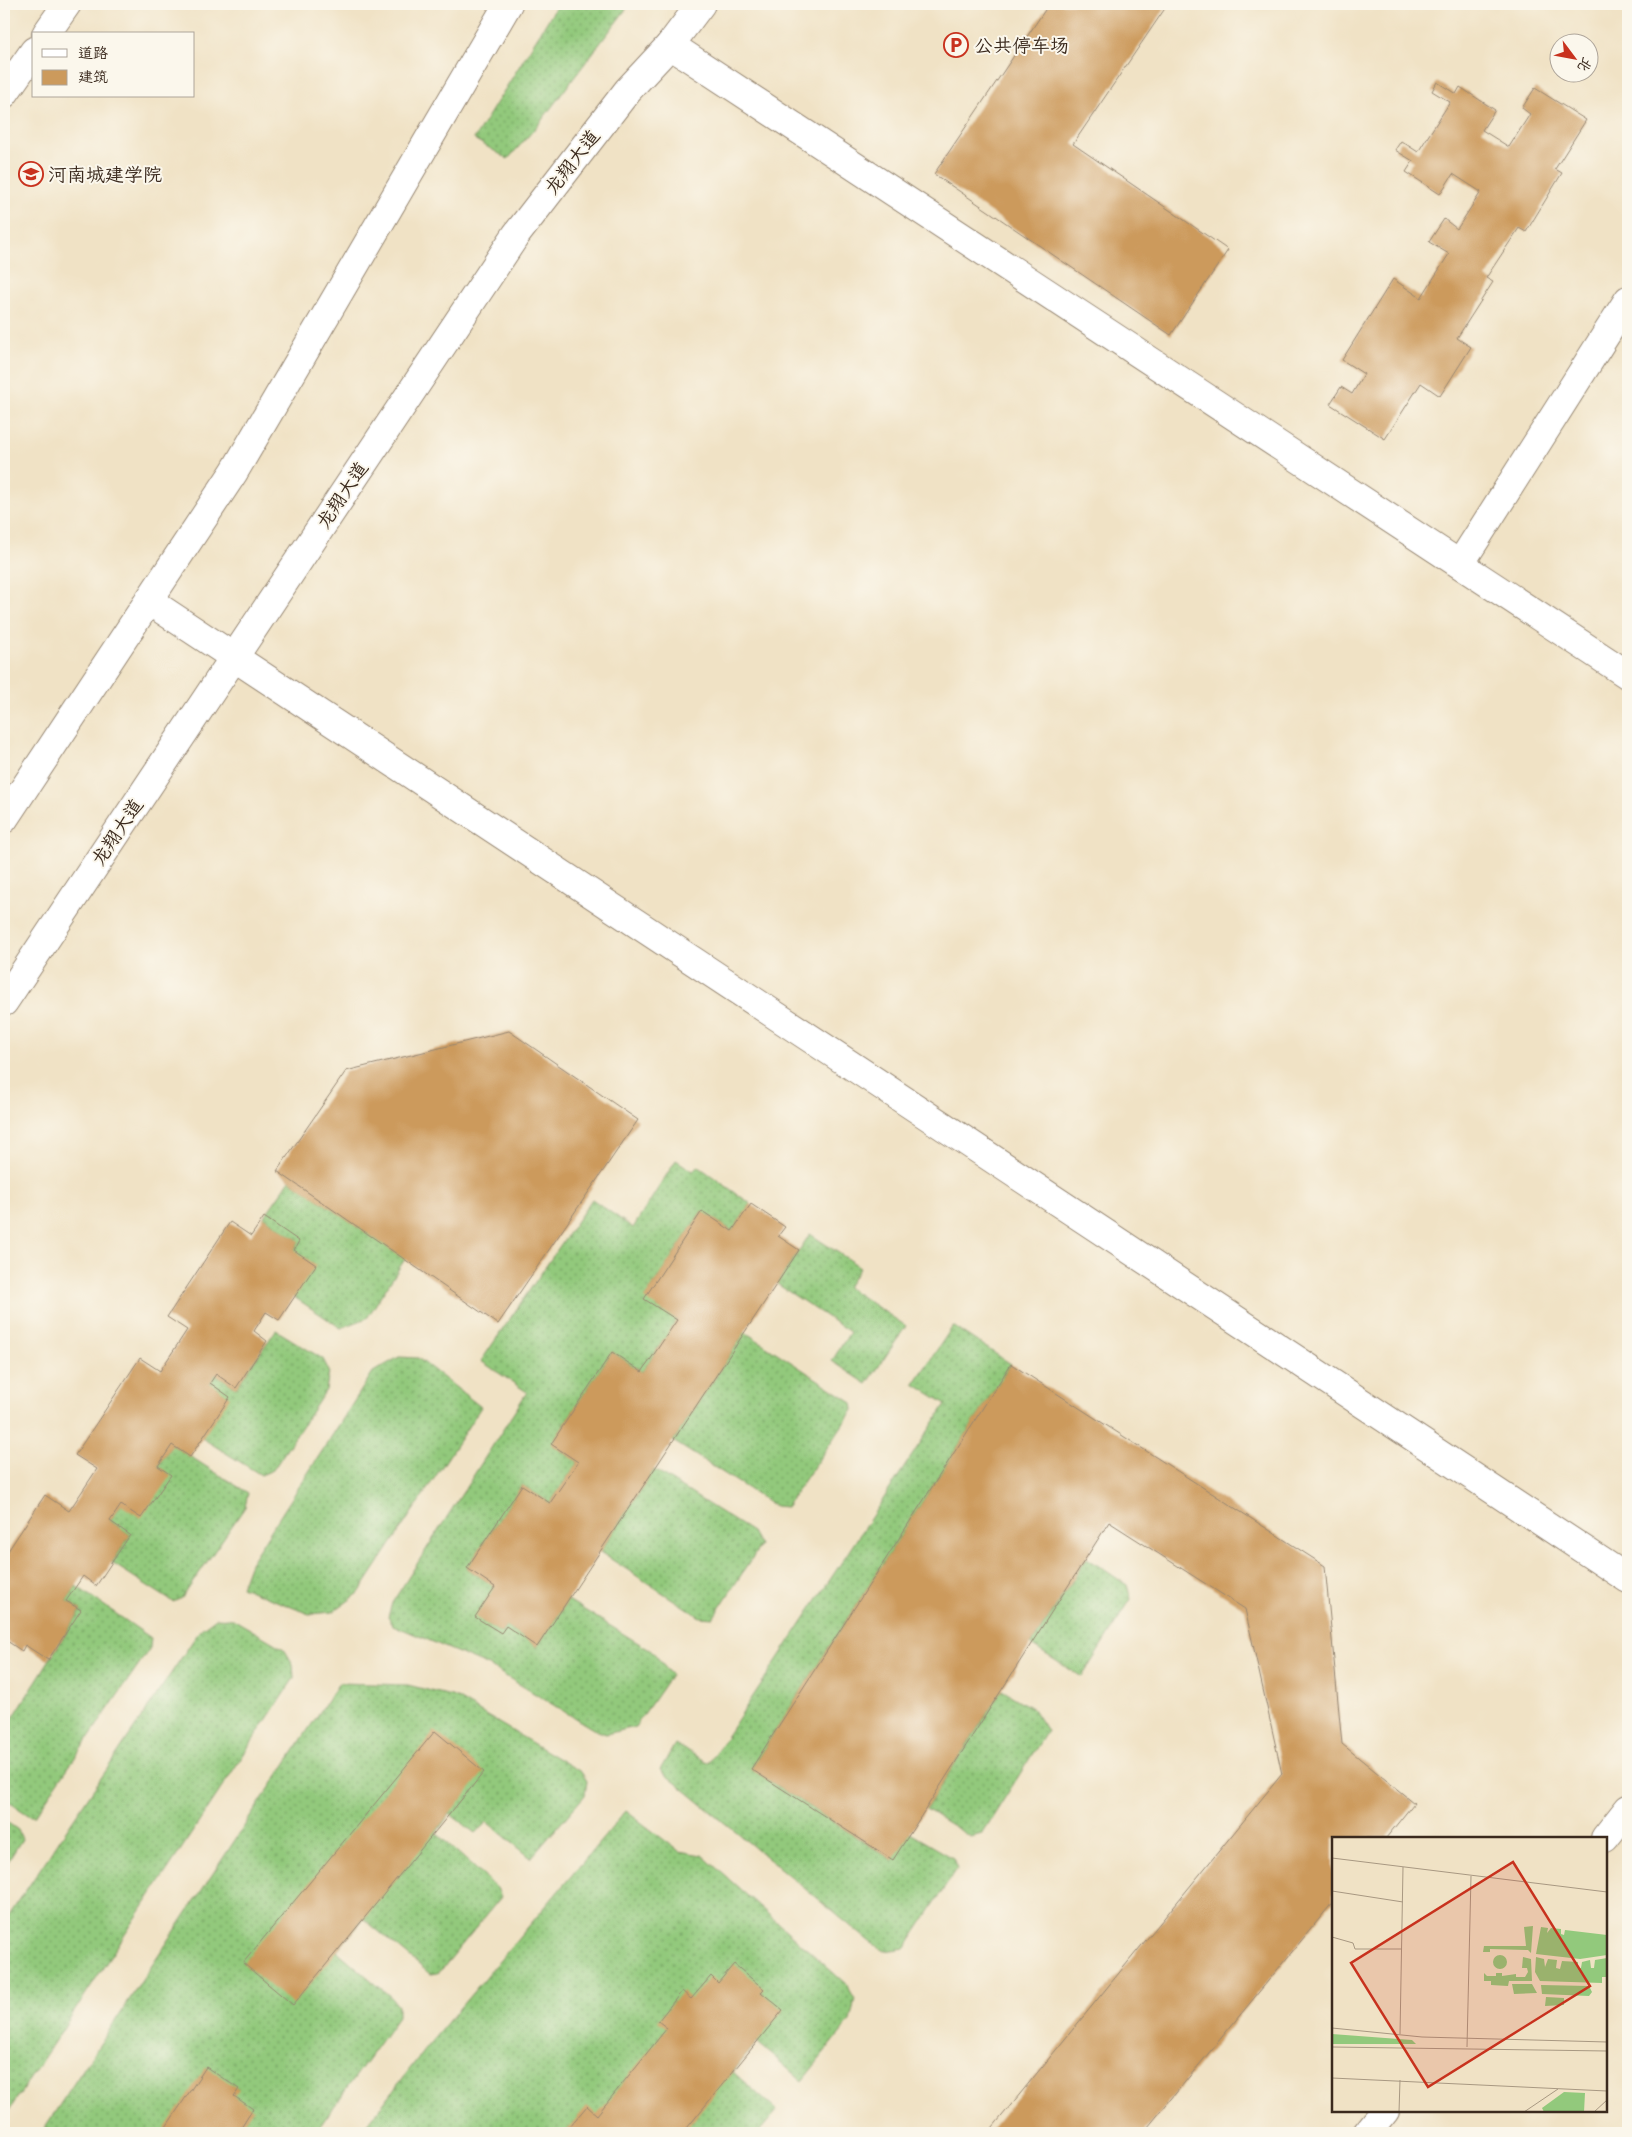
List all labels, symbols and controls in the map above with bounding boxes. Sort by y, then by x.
legend [32,32,195,98]
parking icon: 公共停车场 [943,32,969,58]
north arrow [1550,32,1600,82]
place label: 公共停车场 [974,34,1069,57]
text: 道路 [78,44,108,62]
text: 北 [1574,54,1596,75]
text: 建筑 [78,68,108,86]
street label: 龙翔大道 [540,125,604,199]
school or university icon: 河南城建学院 [18,161,44,187]
place label: 河南城建学院 [48,163,162,186]
street label: 龙翔大道 [311,457,373,533]
street label: 龙翔大道 [86,794,148,870]
inset map [1332,1837,1607,2112]

